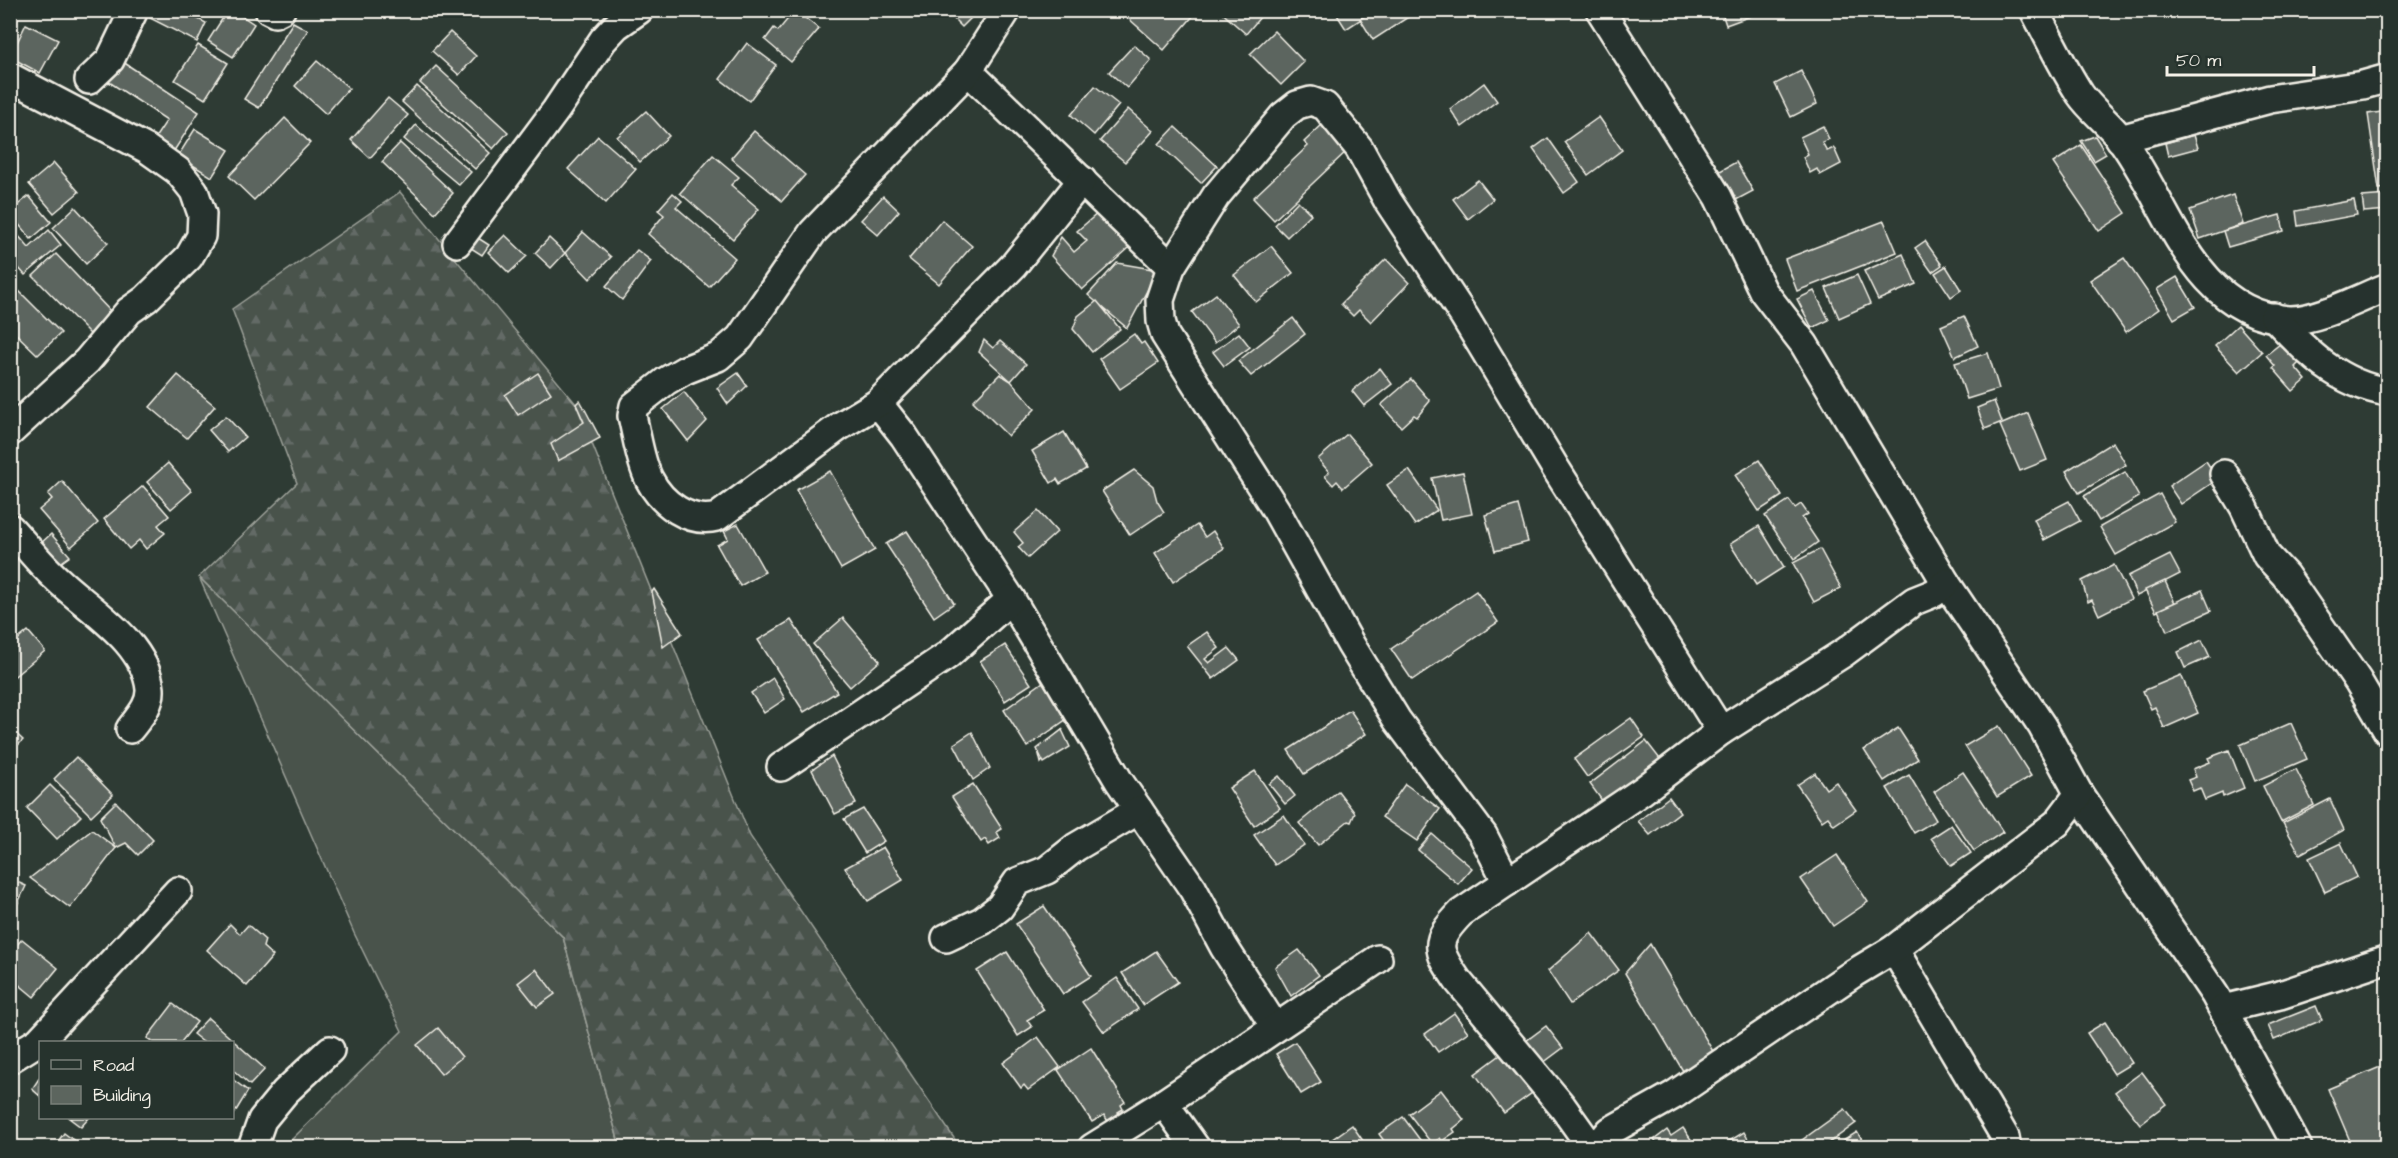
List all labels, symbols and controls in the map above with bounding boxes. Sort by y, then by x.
scale bar [2167,39,2314,77]
text: 50 m [2176,48,2221,73]
legend [39,1041,234,1119]
text: Road [93,1053,134,1078]
text: Building [93,1083,151,1109]

